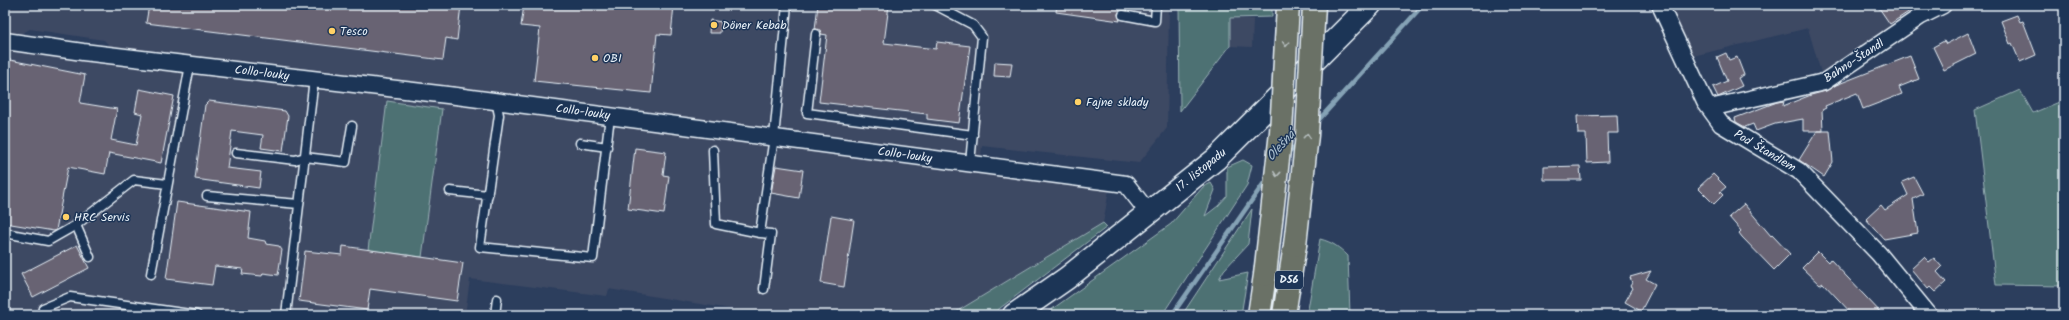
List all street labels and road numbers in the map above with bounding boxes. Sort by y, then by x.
street label: Bahno-Štandl [1820,34,1888,88]
street label: Collo-louky [234,60,291,86]
street label: Collo-louky [555,99,612,125]
street label: Pod Štandlem [1730,125,1800,177]
street label: Collo-louky [877,142,934,168]
street label: 17. listopadu [1171,143,1231,197]
road number: D56 [1275,271,1303,289]

